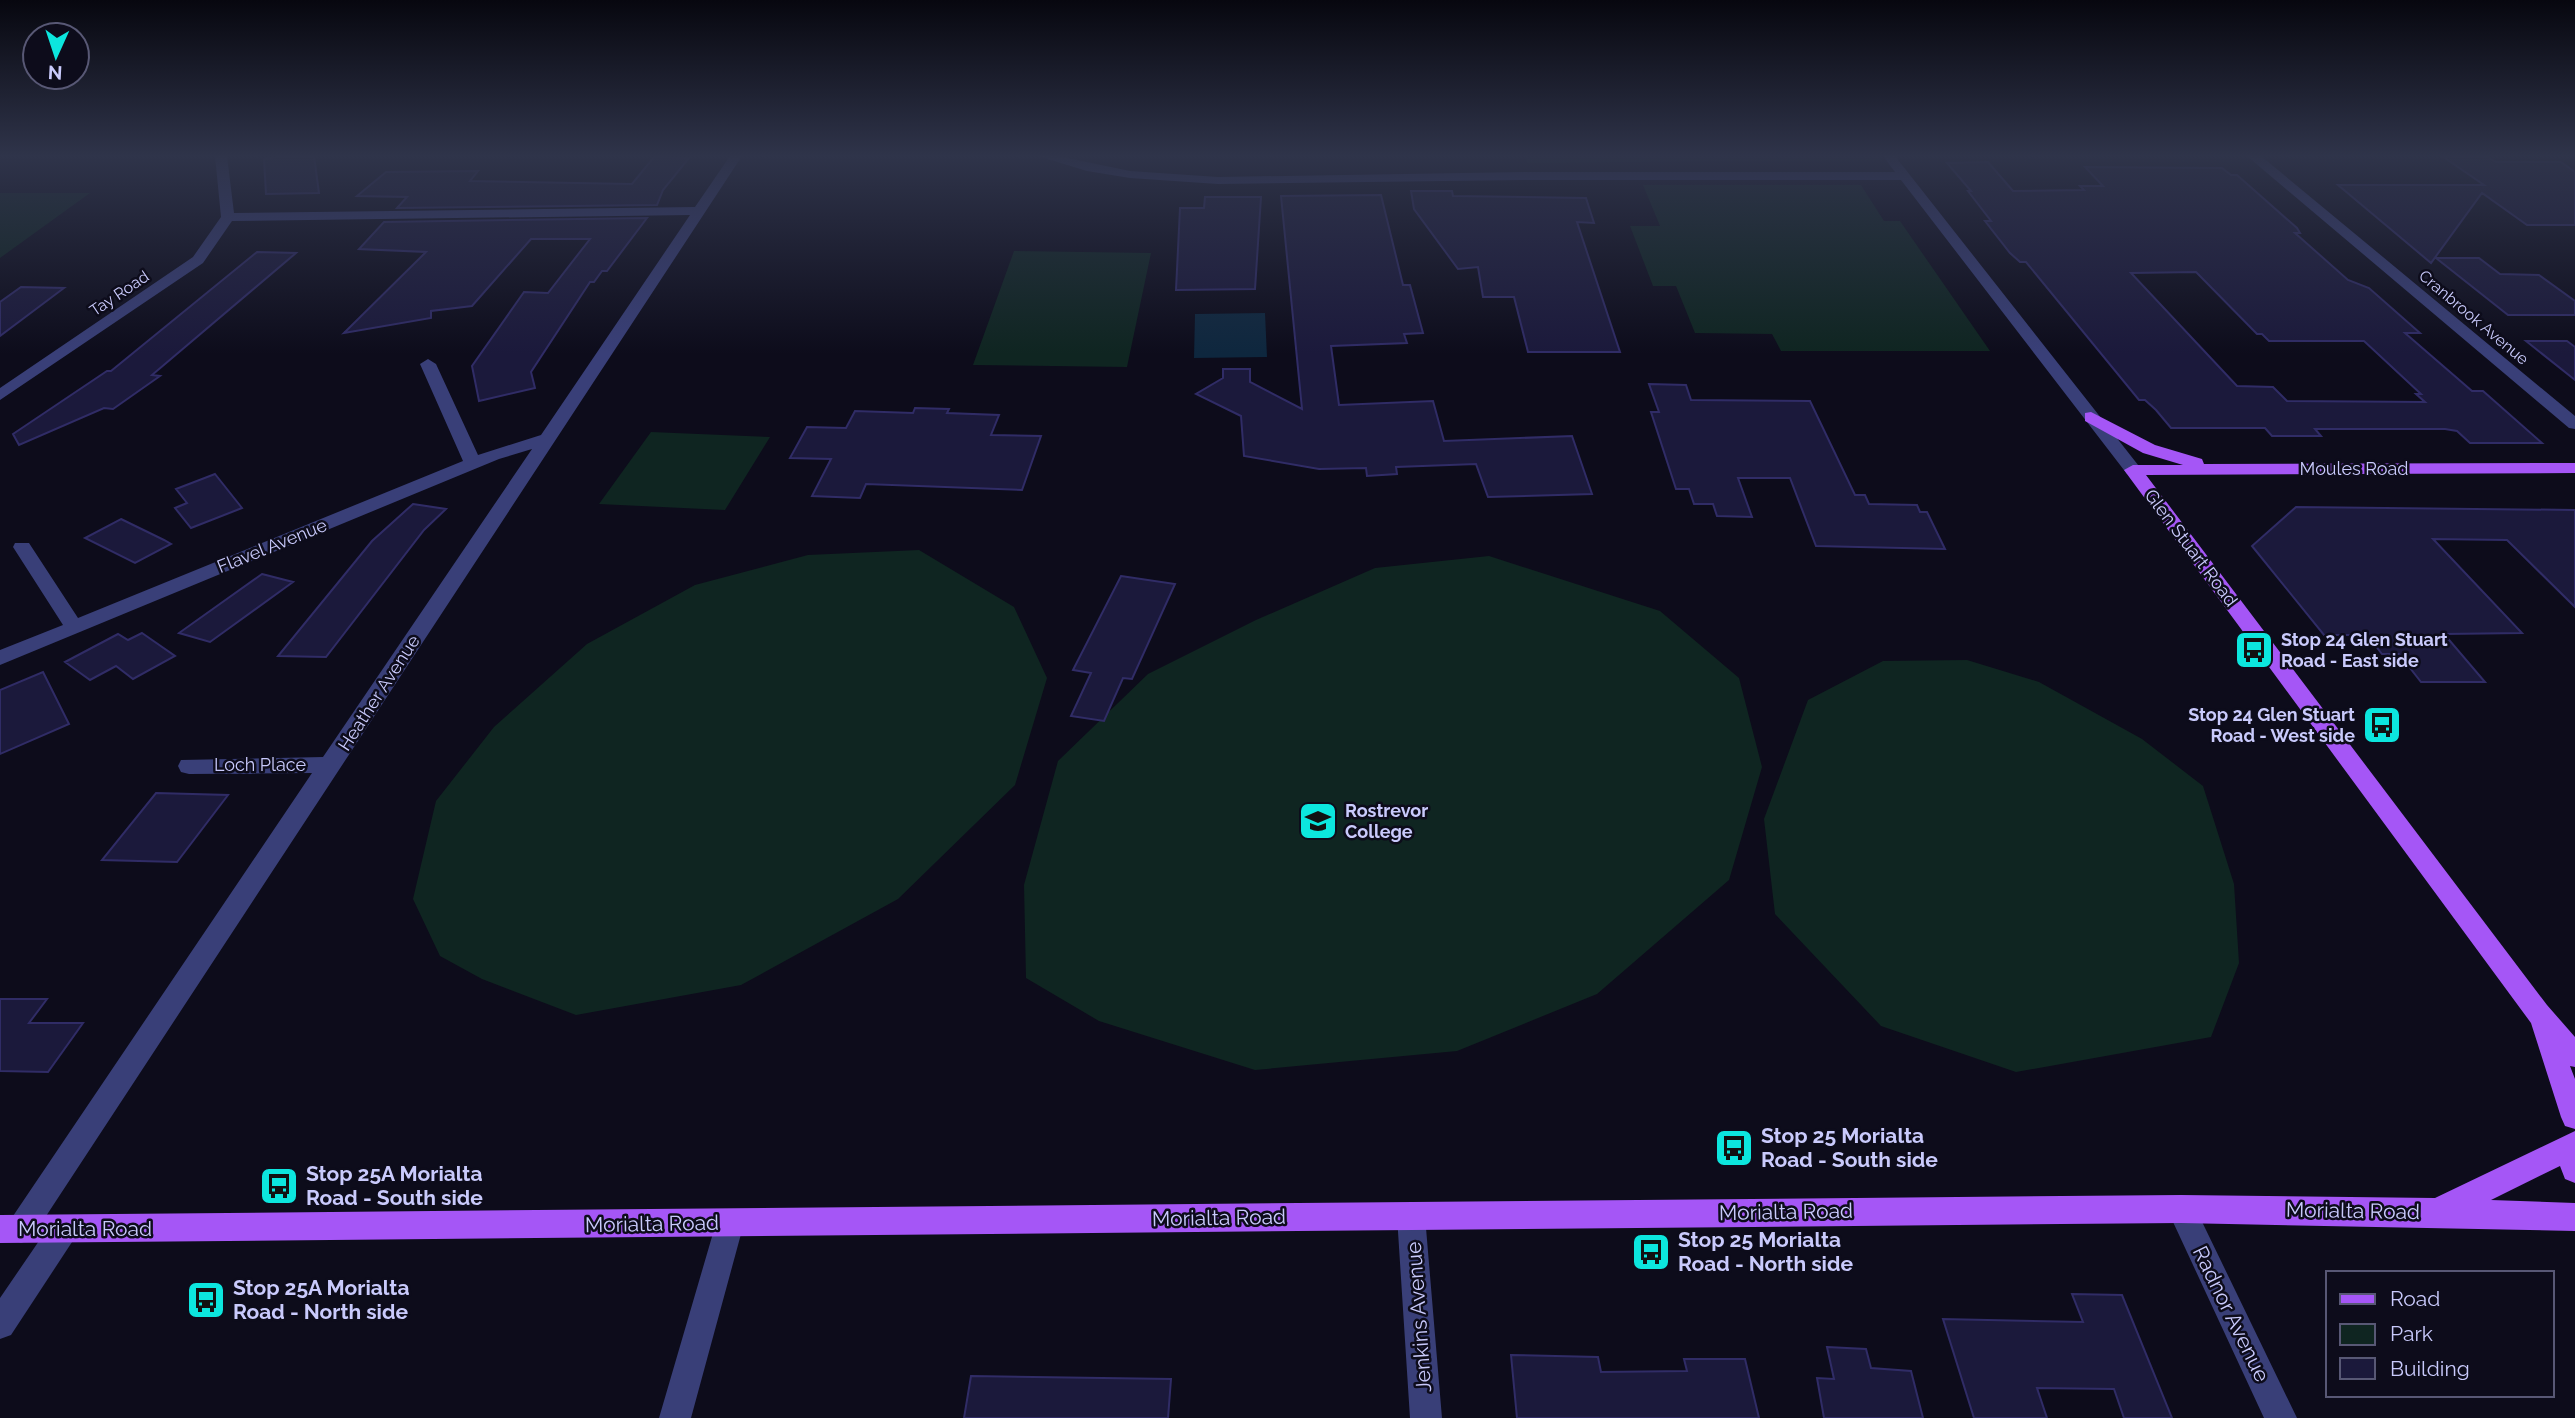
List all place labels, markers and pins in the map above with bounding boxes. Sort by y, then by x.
bus stop icon: Stop 24 Glen Stuart Road - East side [2233,629,2275,671]
place label: Stop 24 Glen Stuart Road - East side [2281,629,2448,671]
place label: Stop 24 Glen Stuart Road - West side [2188,704,2355,746]
bus stop icon: Stop 24 Glen Stuart Road - West side [2361,704,2403,746]
school or university icon: Rostrevor College [1297,800,1339,842]
place label: Rostrevor College [1345,800,1428,842]
place label: Stop 25 Morialta Road - South side [1761,1123,1938,1172]
bus stop icon: Stop 25 Morialta Road - South side [1713,1127,1755,1169]
place label: Stop 25A Morialta Road - South side [306,1161,483,1210]
bus stop icon: Stop 25A Morialta Road - South side [258,1165,300,1207]
place label: Stop 25 Morialta Road - North side [1678,1227,1854,1276]
bus stop icon: Stop 25 Morialta Road - North side [1630,1231,1672,1273]
place label: Stop 25A Morialta Road - North side [233,1275,410,1324]
bus stop icon: Stop 25A Morialta Road - North side [185,1279,227,1321]

